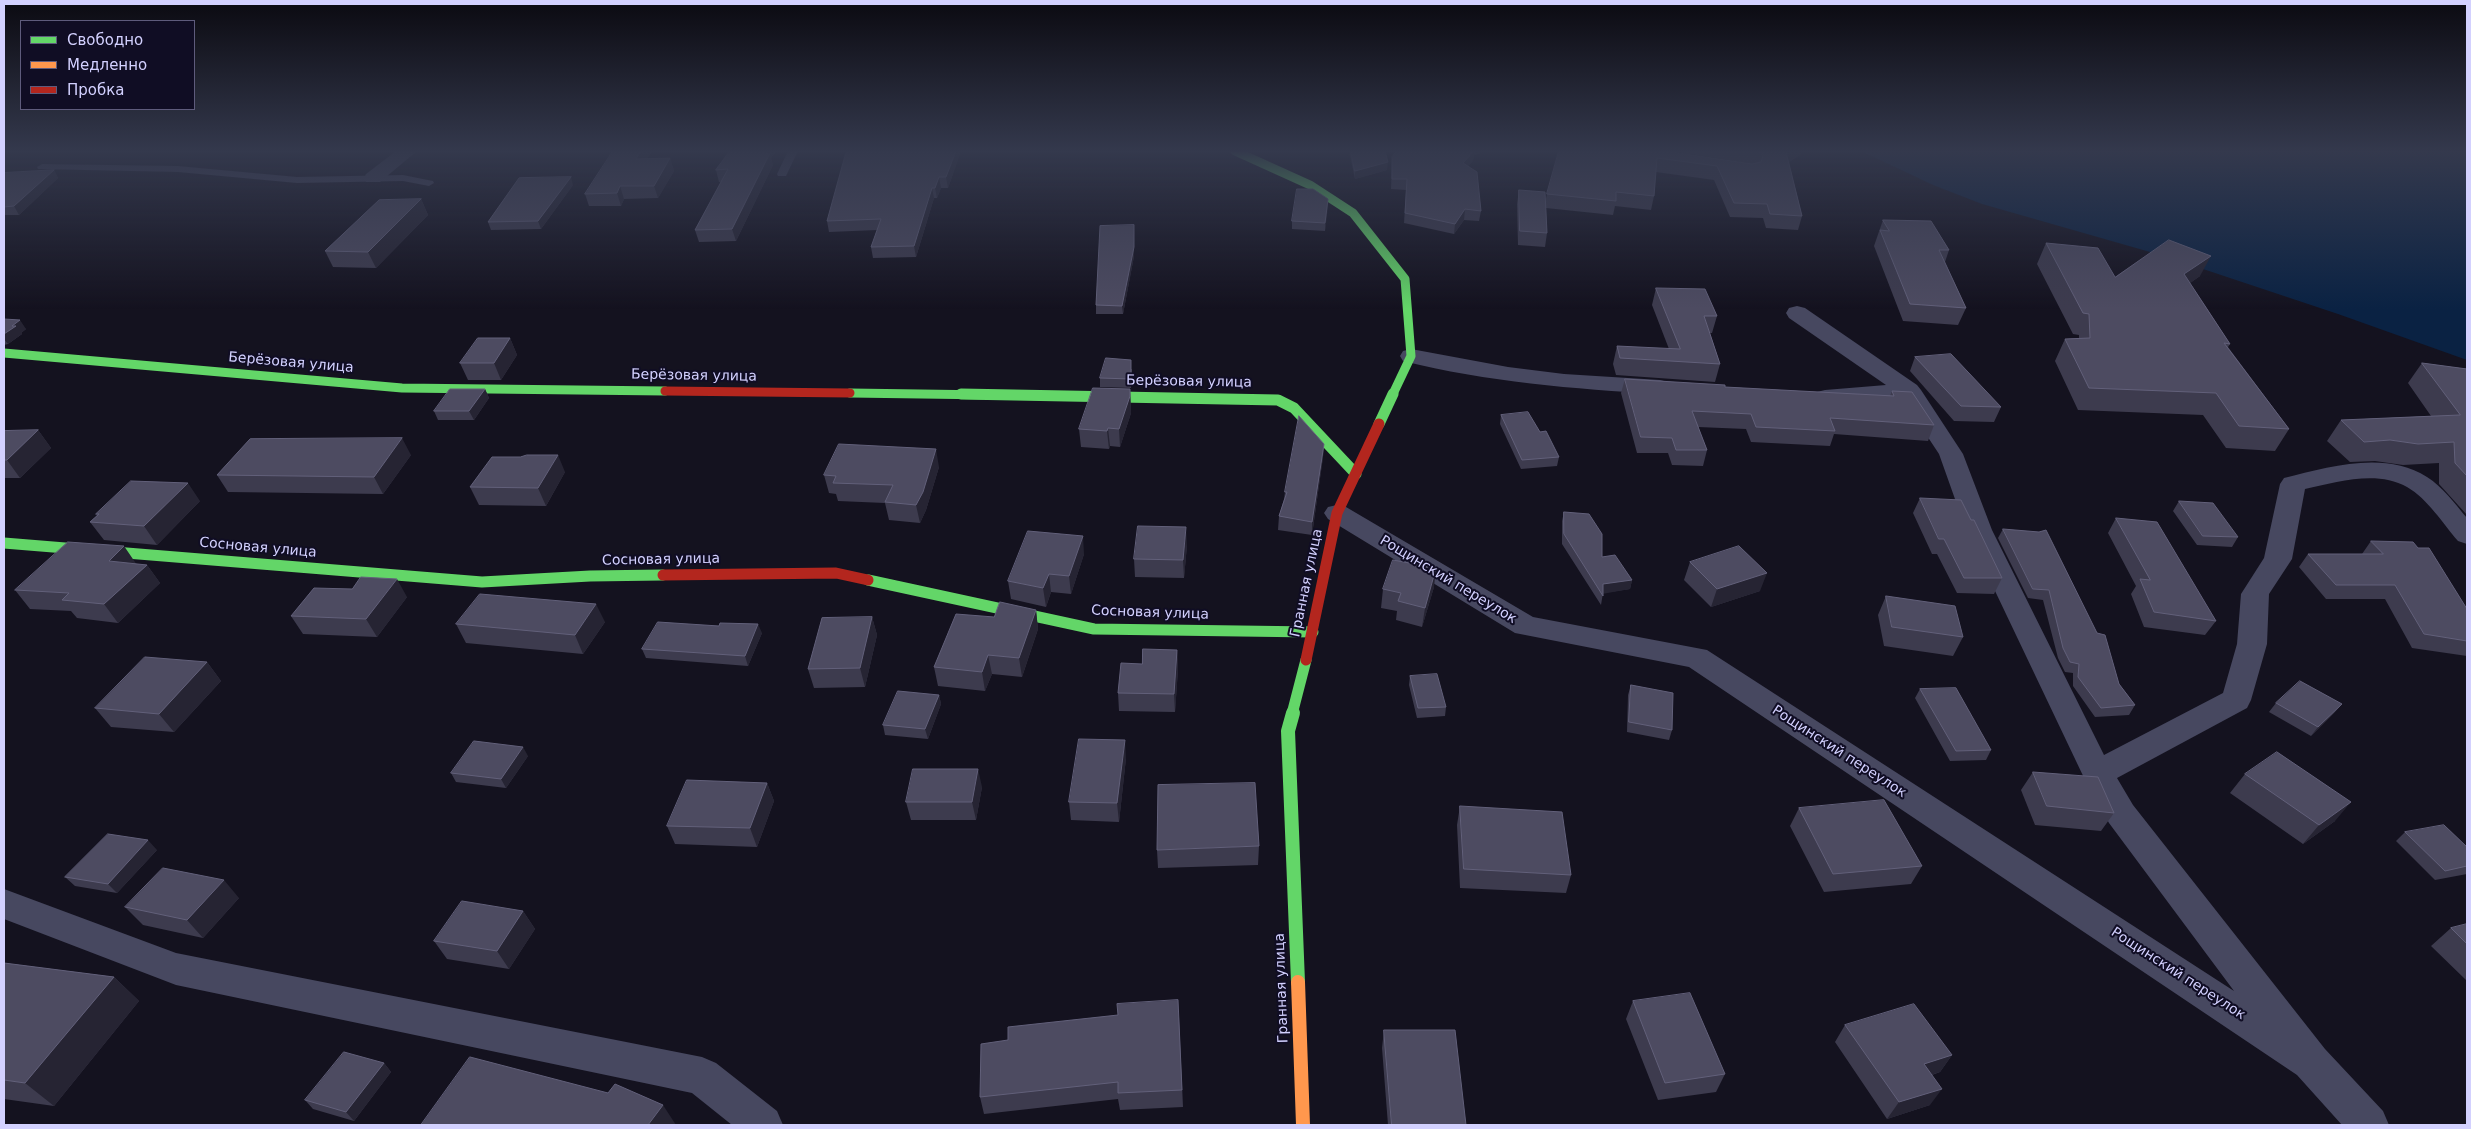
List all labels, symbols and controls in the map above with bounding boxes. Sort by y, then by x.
legend [20,20,195,110]
text: Свободно [67,31,143,49]
text: Медленно [67,56,147,74]
text: Пробка [67,81,124,99]
street label: Берёзовая улица [228,349,354,377]
street label: Берёзовая улица [631,367,757,385]
street label: Берёзовая улица [1126,373,1252,391]
street label: Гранная улица [1287,527,1327,639]
street label: Рощинский переулок [1376,532,1520,628]
street label: Сосновая улица [199,534,317,562]
street label: Сосновая улица [602,551,720,569]
street label: Сосновая улица [1091,603,1209,623]
street label: Рощинский переулок [1769,702,1909,802]
street label: Рощинский переулок [2108,924,2248,1024]
street label: Гранная улица [1272,933,1292,1043]

